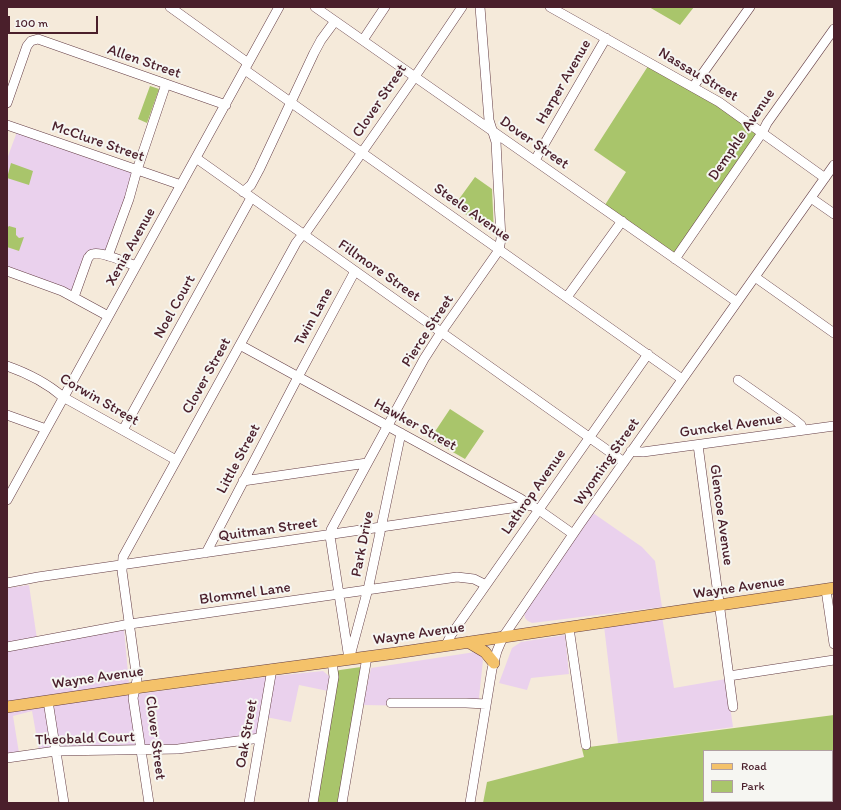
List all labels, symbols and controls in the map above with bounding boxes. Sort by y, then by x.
scale bar [10,8,100,34]
text: 100 m [15,16,48,30]
street label: Harper Avenue [532,36,596,128]
street label: Allen Street [105,41,183,83]
street label: Nassau Street [655,44,741,106]
street label: Clover Street [349,61,411,141]
street label: Demphle Avenue [705,86,779,184]
street label: Dover Street [496,113,572,173]
street label: McClure Street [49,118,147,166]
street label: Steele Avenue [430,180,514,246]
street label: Xenia Avenue [102,205,160,289]
street label: Fillmore Street [334,236,424,306]
street label: Noel Court [150,272,200,342]
street label: Twin Lane [291,285,337,349]
street label: Pierce Street [398,291,458,371]
street label: Clover Street [179,335,235,417]
street label: Corwin Street [56,370,142,430]
street label: Hawker Street [370,395,460,455]
street label: Gunckel Avenue [679,410,783,442]
street label: Wyoming Street [570,415,644,509]
street label: Little Street [213,421,265,497]
street label: Lathrop Avenue [498,446,570,538]
street label: Glencoe Avenue [705,463,737,567]
street label: Park Drive [348,510,378,578]
street label: Quitman Street [217,514,319,546]
street label: Wayne Avenue [692,573,786,603]
street label: Blommel Lane [198,579,292,609]
street label: Wayne Avenue [372,619,466,649]
street label: Wayne Avenue [51,663,145,693]
street label: Clover Street [141,695,169,781]
street label: Oak Street [232,698,262,770]
street label: Theobald Court [35,728,135,750]
legend [703,750,833,802]
text: Road [741,759,767,773]
text: Park [741,779,765,793]

